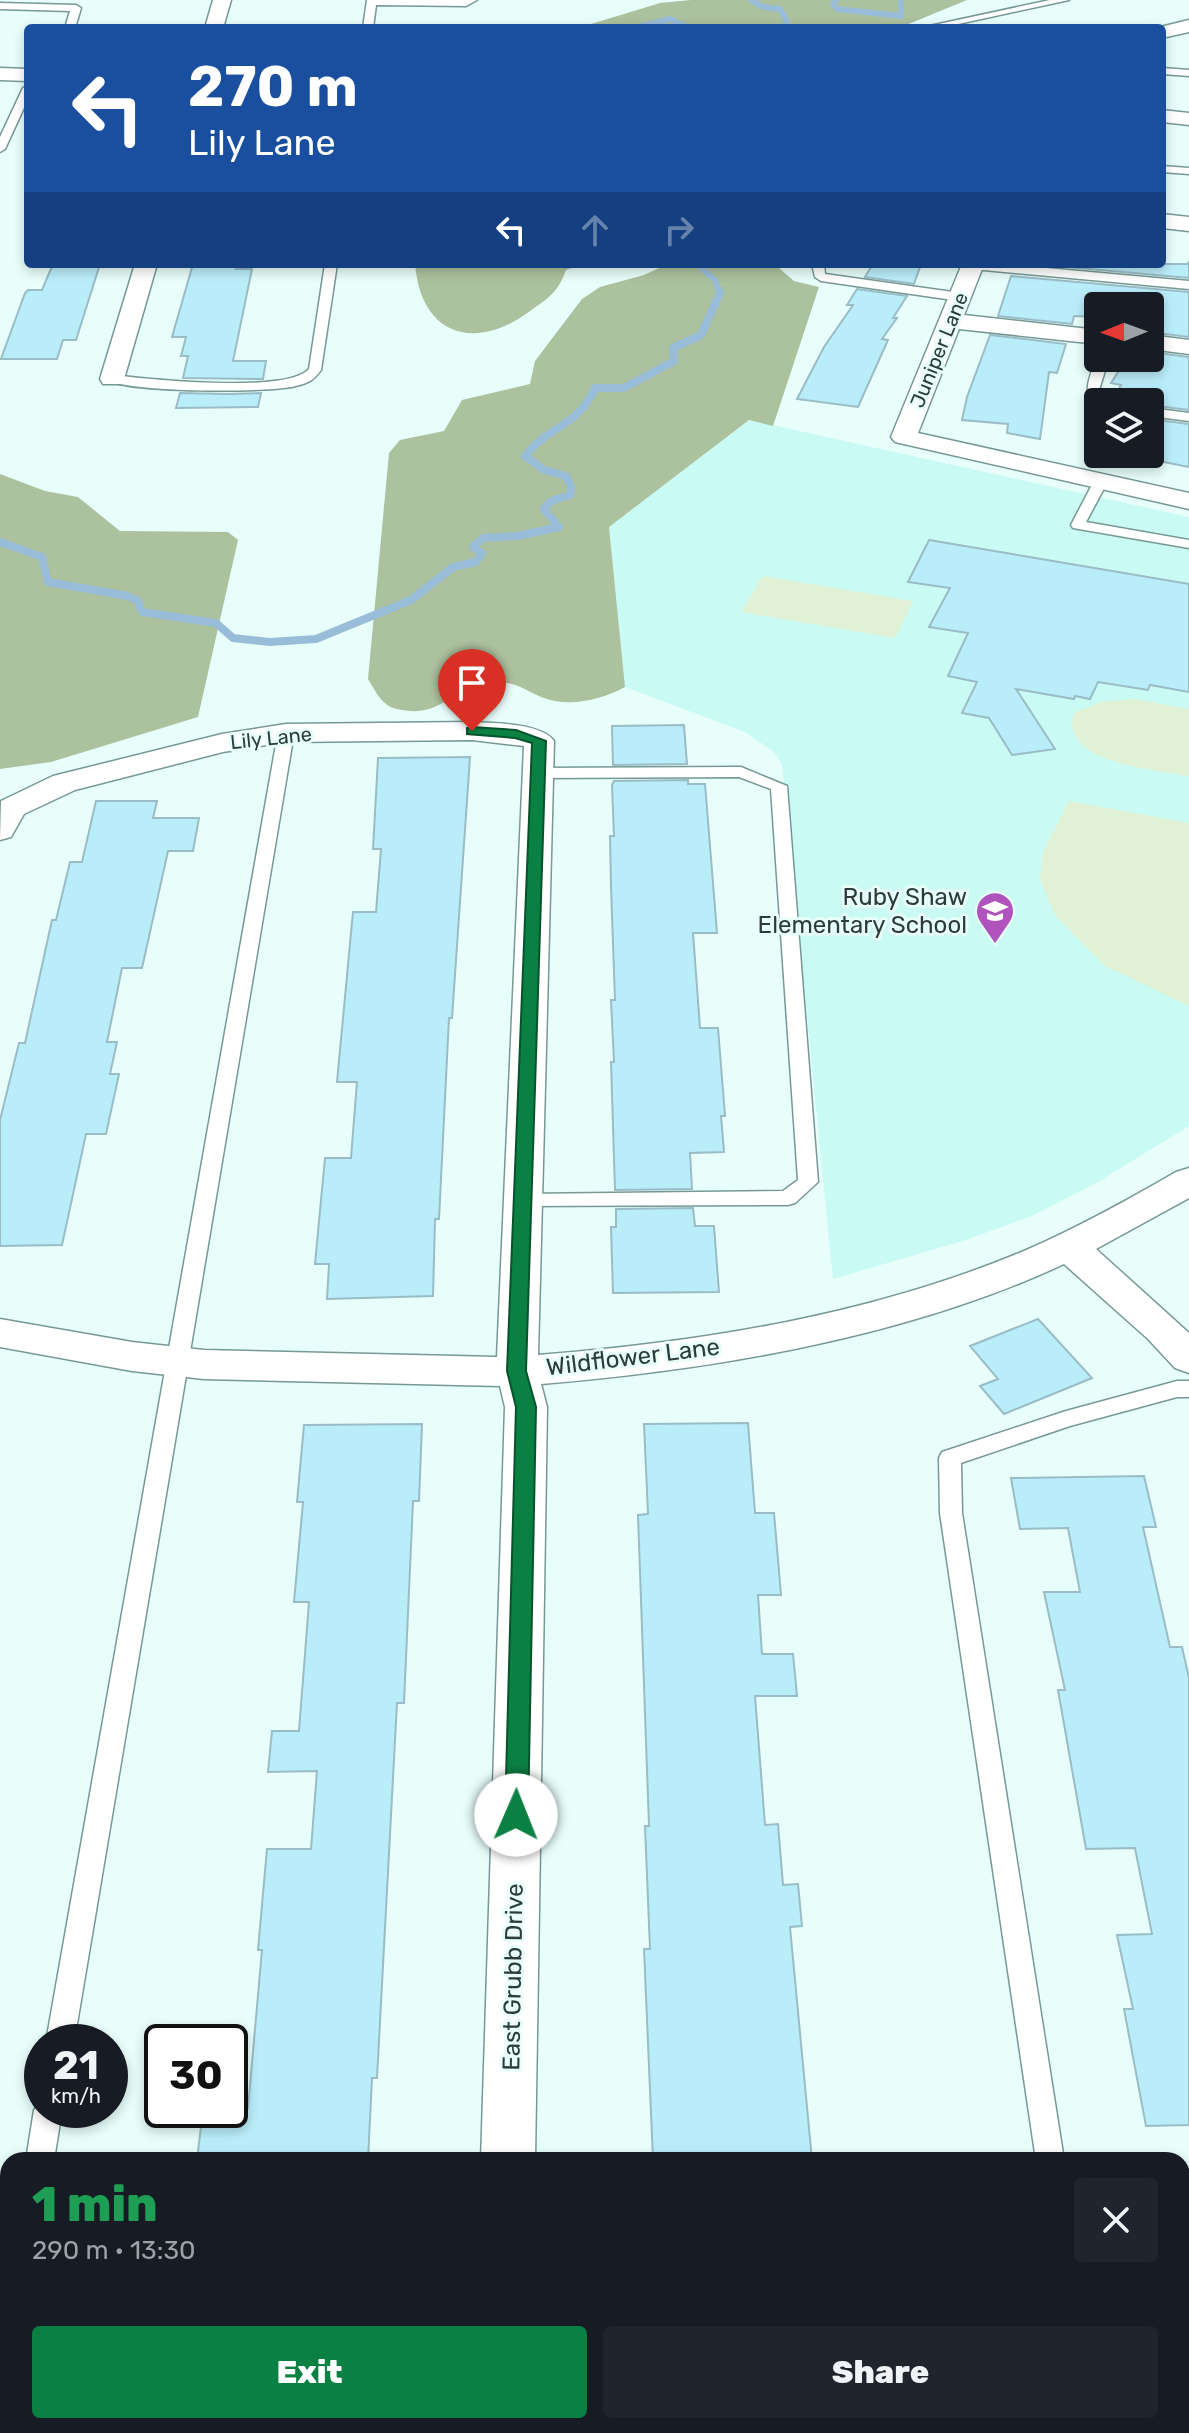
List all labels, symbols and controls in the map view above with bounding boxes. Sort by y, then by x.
text: 270 m [188,54,358,120]
icon: left [56,56,160,160]
text: Lily Lane [188,121,336,164]
icon: left [489,208,533,252]
icon: ahead [573,208,617,252]
icon: right [657,208,701,252]
street label: Juniper Lane [905,289,973,411]
north arrow [1084,292,1164,372]
map controls [1084,292,1164,468]
button: layers [1084,388,1164,468]
pin [438,649,506,731]
icon: arrive [450,661,494,705]
street label: Lily Lane [229,722,313,754]
place label: Ruby Shaw Elementary School [758,883,967,939]
school or university icon: Ruby Shaw Elementary School [974,890,1016,945]
street label: Wildflower Lane [545,1332,721,1382]
position arrow [474,1773,558,1857]
street label: East Grubb Drive [497,1883,529,2071]
speed limit sign: 30 [144,2024,248,2128]
text: 21 [53,2042,99,2089]
text: km/h [51,2084,101,2108]
text: 1 min [32,2176,158,2233]
button: close [1074,2178,1158,2262]
text: 290 m · 13:30 [32,2235,196,2266]
button: Exit [32,2326,587,2418]
button: Share [603,2326,1158,2418]

